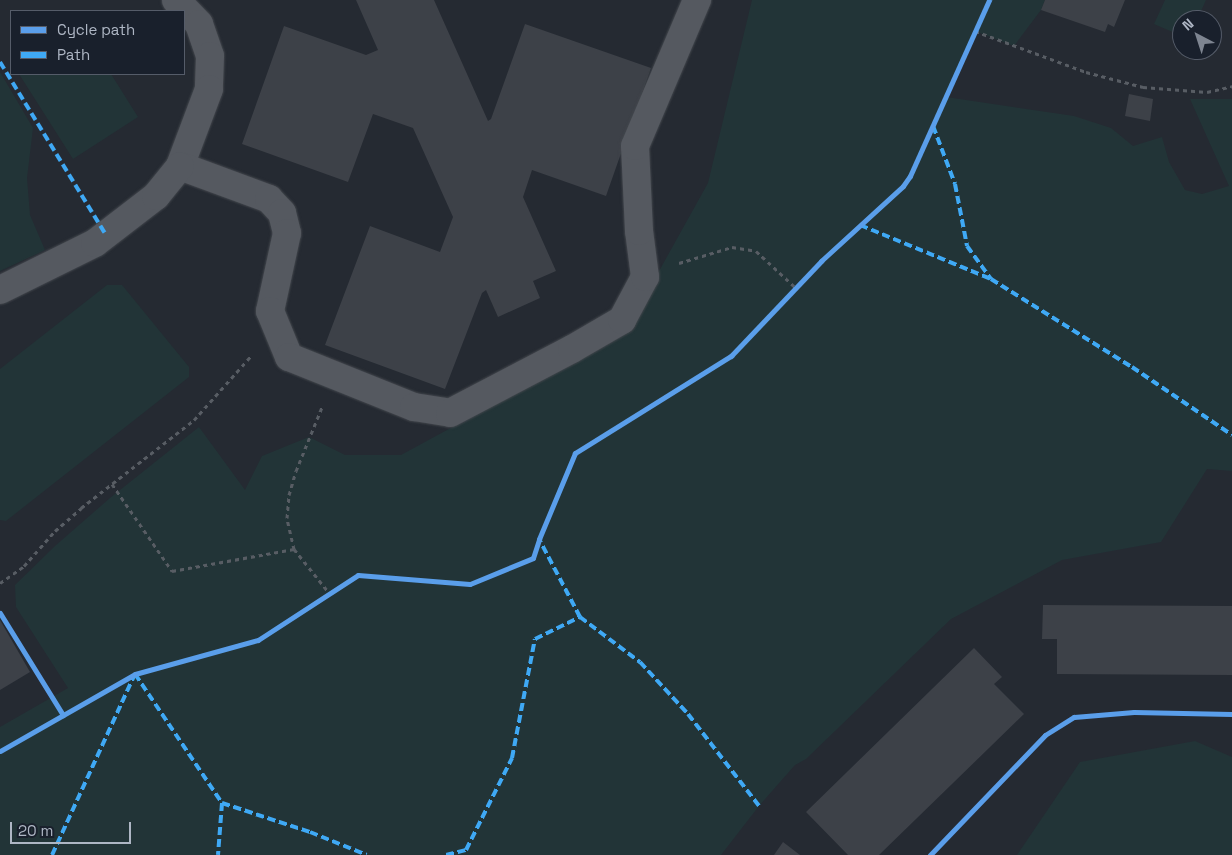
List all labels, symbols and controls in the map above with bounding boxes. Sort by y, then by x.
legend [10,10,185,75]
north arrow [1172,10,1222,60]
text: N [1179,14,1197,34]
text: Cycle path [57,20,135,39]
text: Path [57,45,90,64]
scale bar [12,812,134,844]
text: 20 m [18,821,53,840]

